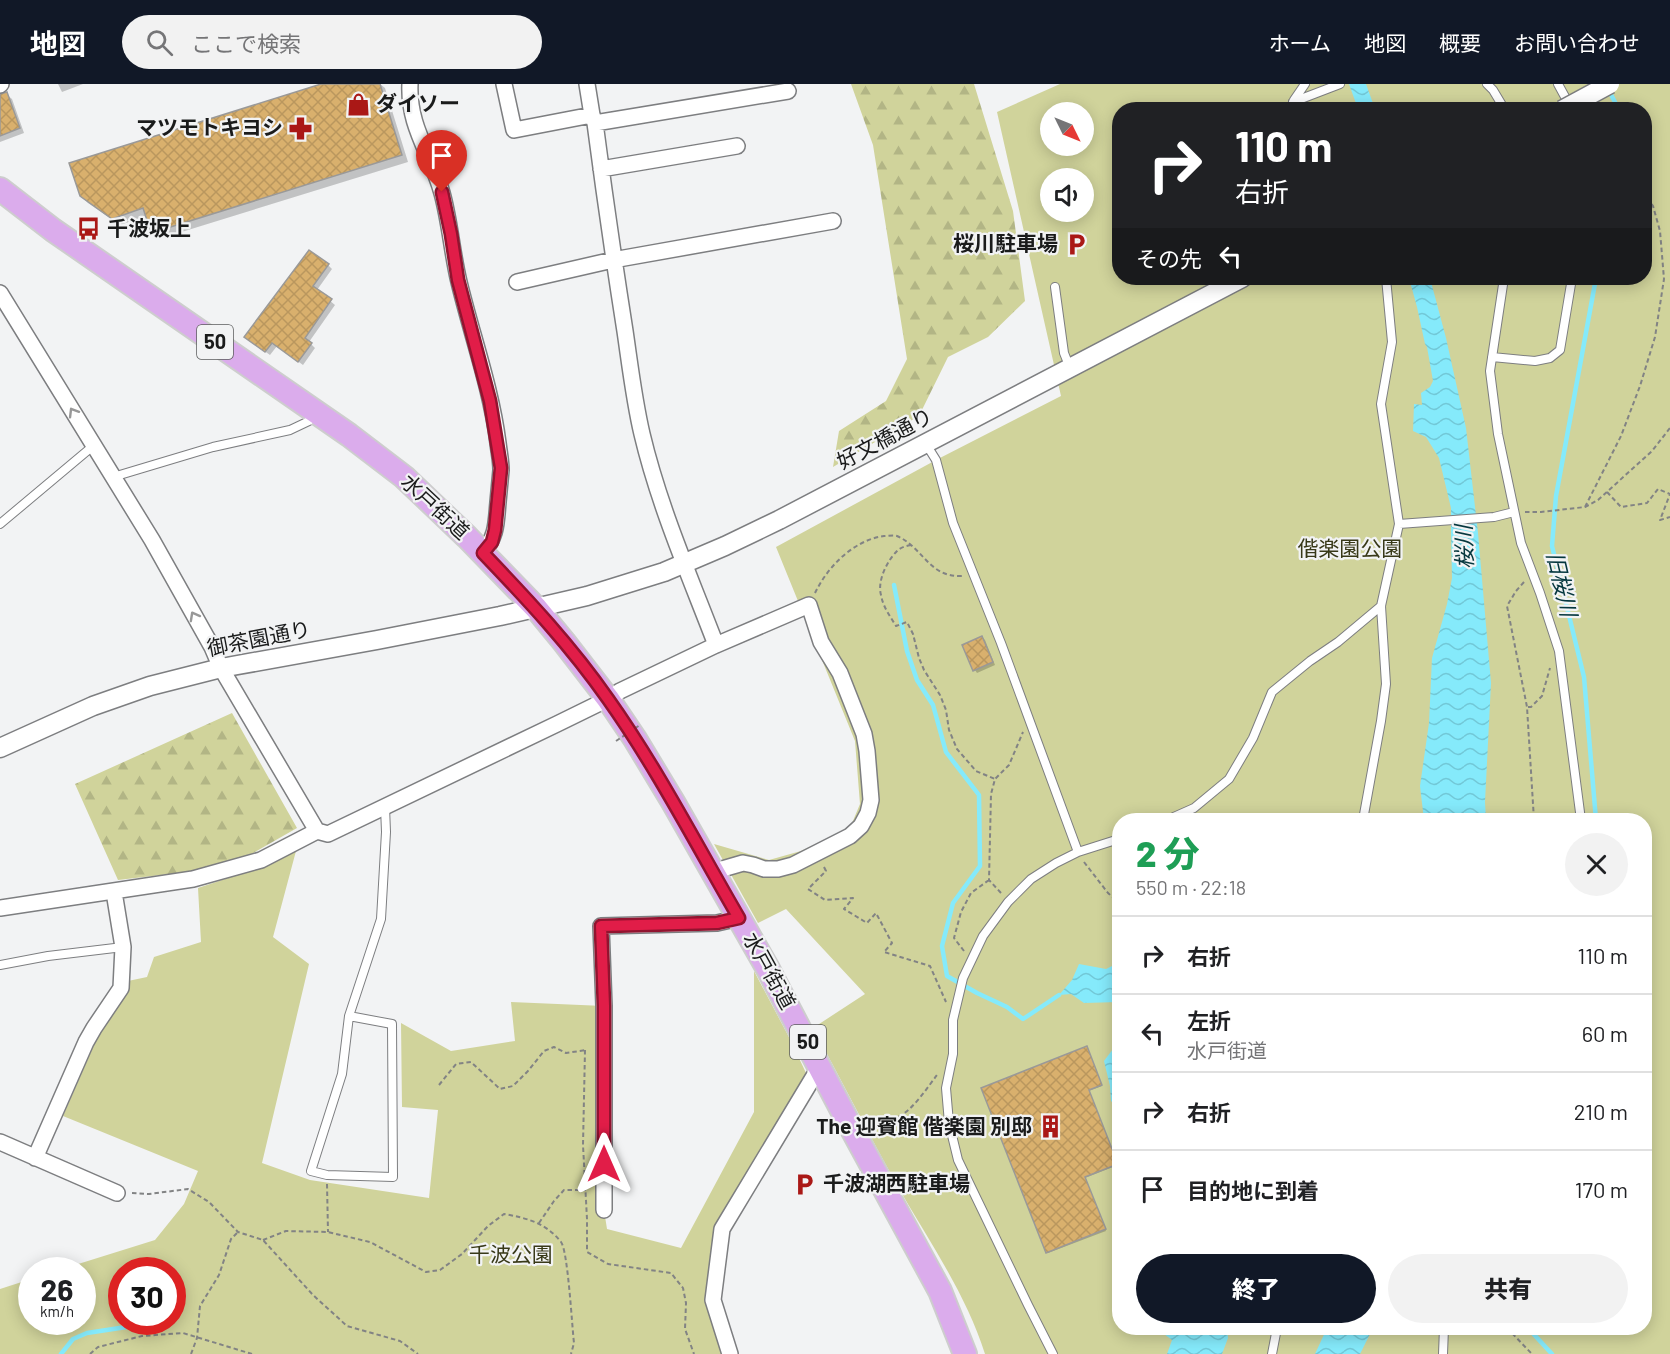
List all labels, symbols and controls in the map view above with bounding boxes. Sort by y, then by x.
search box [122,15,542,69]
text: 地図 [30,26,86,60]
icon: search [143,26,176,59]
text: ここで検索 [191,30,301,56]
text: ホーム [1269,30,1331,55]
text: 地図 [1364,30,1406,55]
text: 概要 [1439,30,1481,55]
text: お問い合わせ [1514,30,1640,55]
place label: ダイソー [376,90,460,115]
shop icon: ダイソー [345,91,371,117]
north arrow [1040,102,1094,156]
map controls [1040,102,1094,222]
place label: マツモトキヨシ [136,114,283,139]
pharmacy icon: マツモトキヨシ [288,115,314,141]
text: 110 m [1235,120,1332,170]
icon: right [1136,126,1214,204]
pin [416,130,467,192]
icon: arrive [425,139,458,172]
button: sound [1040,168,1094,222]
text: 右折 [1235,175,1289,207]
place label: 千波坂上 [107,215,191,240]
bus stop icon: 千波坂上 [76,216,102,242]
place label: 桜川駐車場 [953,230,1058,255]
parking icon: 桜川駐車場 [1063,231,1089,257]
icon: left [1214,240,1247,273]
text: その先 [1136,245,1202,271]
road number: 50 [197,325,233,359]
street label: 好文橋通り [832,402,937,473]
one-way arrow [68,408,80,418]
street label: 水戸街道 [397,468,475,544]
water label: 桜川 [1449,523,1477,569]
park label: 偕楽園公園 [1298,535,1403,560]
water label: 旧桜川 [1543,549,1584,621]
one-way arrow [190,612,201,622]
street label: 御茶園通り [205,615,313,660]
text: 2 分 [1136,831,1200,874]
button: close [1565,833,1628,896]
text: 550 m · 22:18 [1136,875,1246,899]
street label: 水戸街道 [739,927,802,1013]
icon: right [1136,939,1169,972]
text: 110 m [1578,942,1628,968]
text: 右折 [1187,943,1231,969]
text: 左折 [1187,1007,1231,1033]
icon: left [1136,1017,1169,1050]
text: 60 m [1582,1020,1628,1046]
road number: 50 [790,1025,826,1059]
text: 水戸街道 [1187,1038,1267,1062]
icon: right [1136,1095,1169,1128]
text: 210 m [1574,1098,1628,1124]
text: 右折 [1187,1099,1231,1125]
place label: The 迎賓館 偕楽園 別邸 [816,1113,1032,1138]
building icon: The 迎賓館 偕楽園 別邸 [1037,1114,1063,1140]
position arrow [572,1132,636,1196]
place label: 千波湖西駐車場 [823,1170,970,1195]
parking icon: 千波湖西駐車場 [792,1171,818,1197]
icon: arrive [1136,1173,1169,1206]
text: 170 m [1575,1176,1628,1202]
text: 目的地に到着 [1187,1177,1319,1203]
park label: 千波公園 [469,1241,553,1266]
button: 終了 [1136,1254,1376,1323]
button: 共有 [1388,1254,1628,1323]
speed limit sign: 30 [108,1257,186,1335]
text: 26 [41,1271,73,1307]
text: km/h [40,1302,74,1320]

